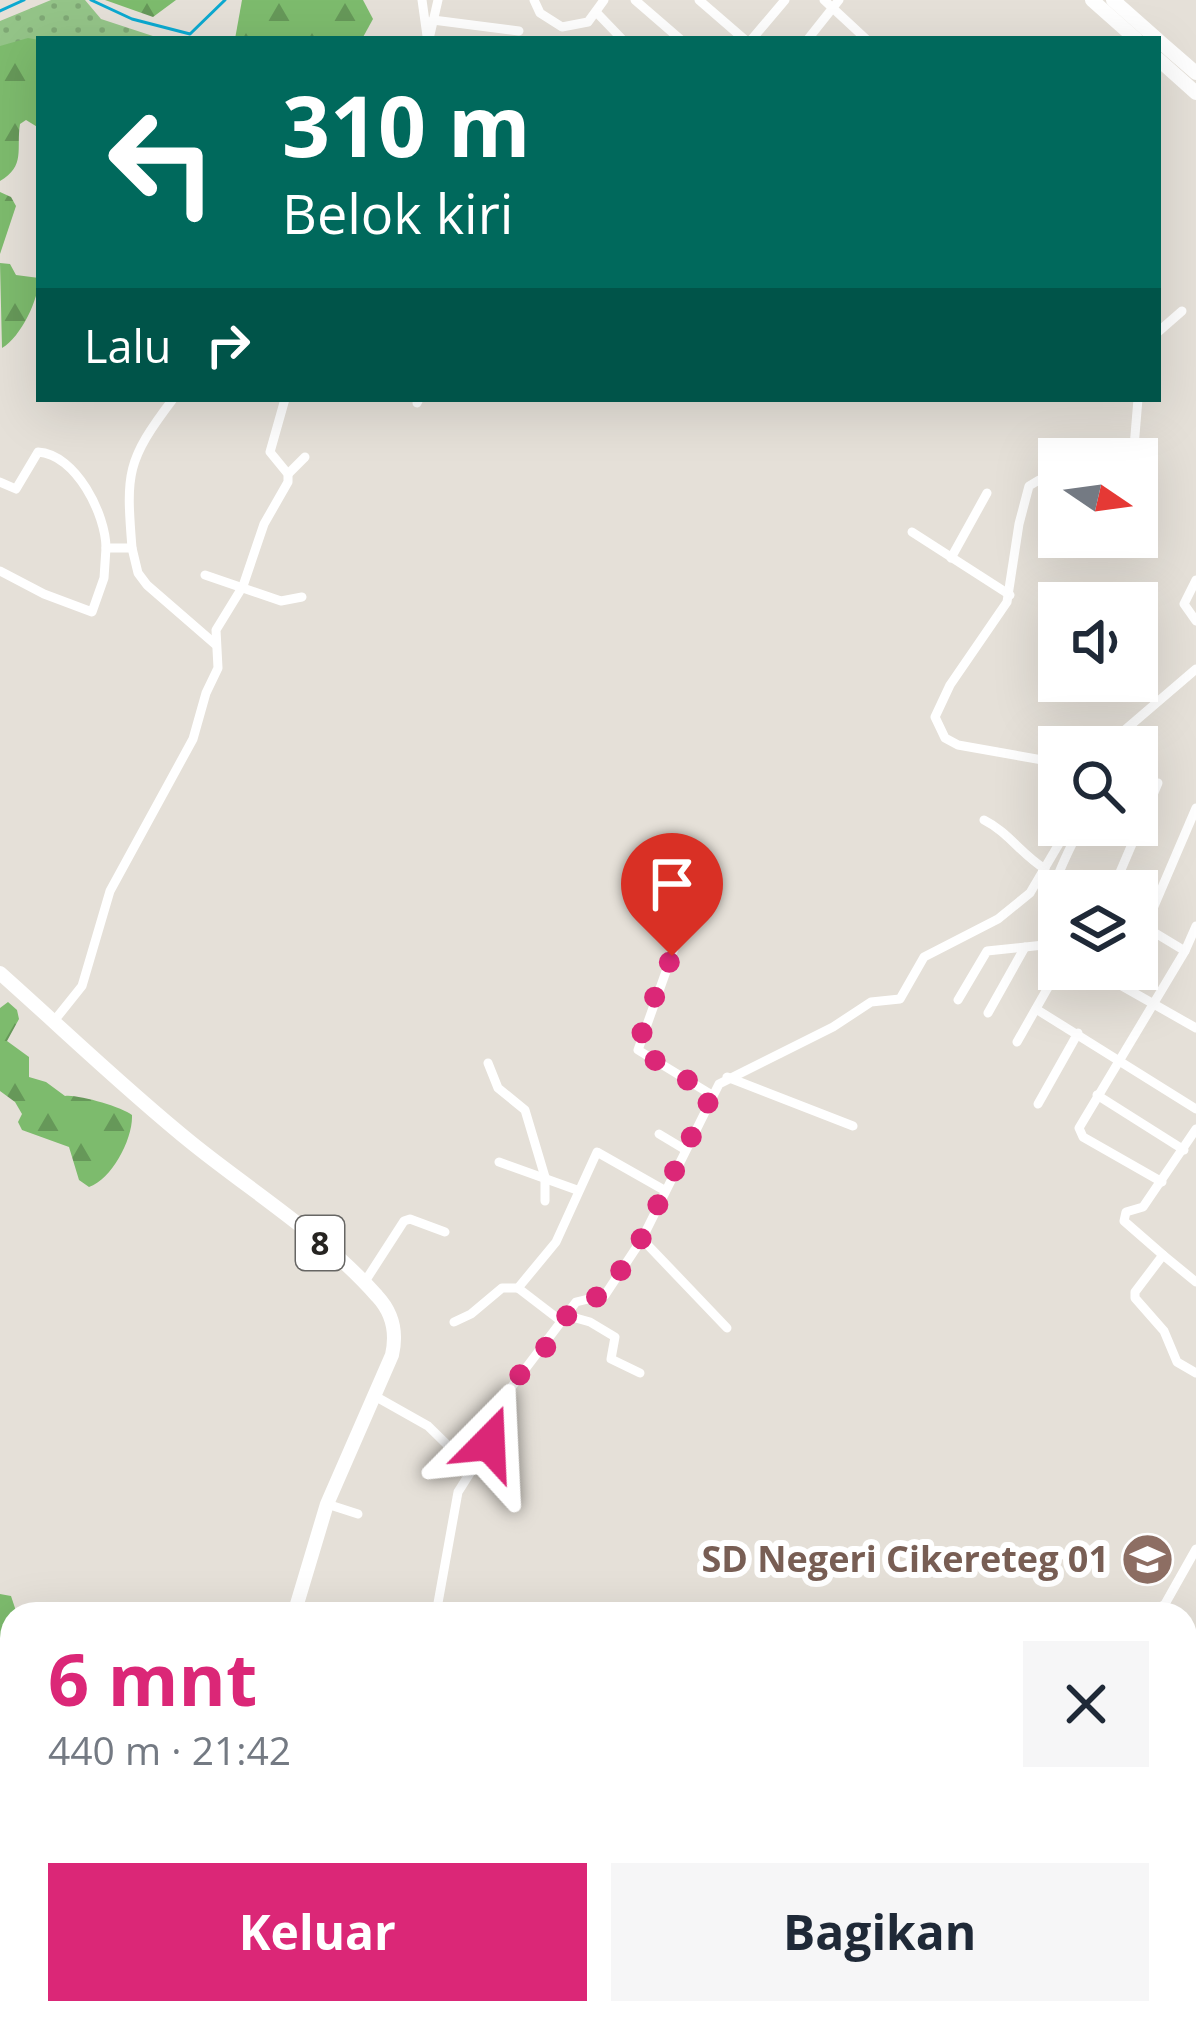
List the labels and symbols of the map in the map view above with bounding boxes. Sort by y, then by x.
north arrow [1038,438,1158,558]
pin [621,833,723,956]
road number: 8 [296,1216,344,1270]
position arrow [426,1380,552,1506]
school or university icon: SD Negeri Cikereteg 01 [1120,1531,1176,1587]
place label: SD Negeri Cikereteg 01 [701,1534,1109,1583]

